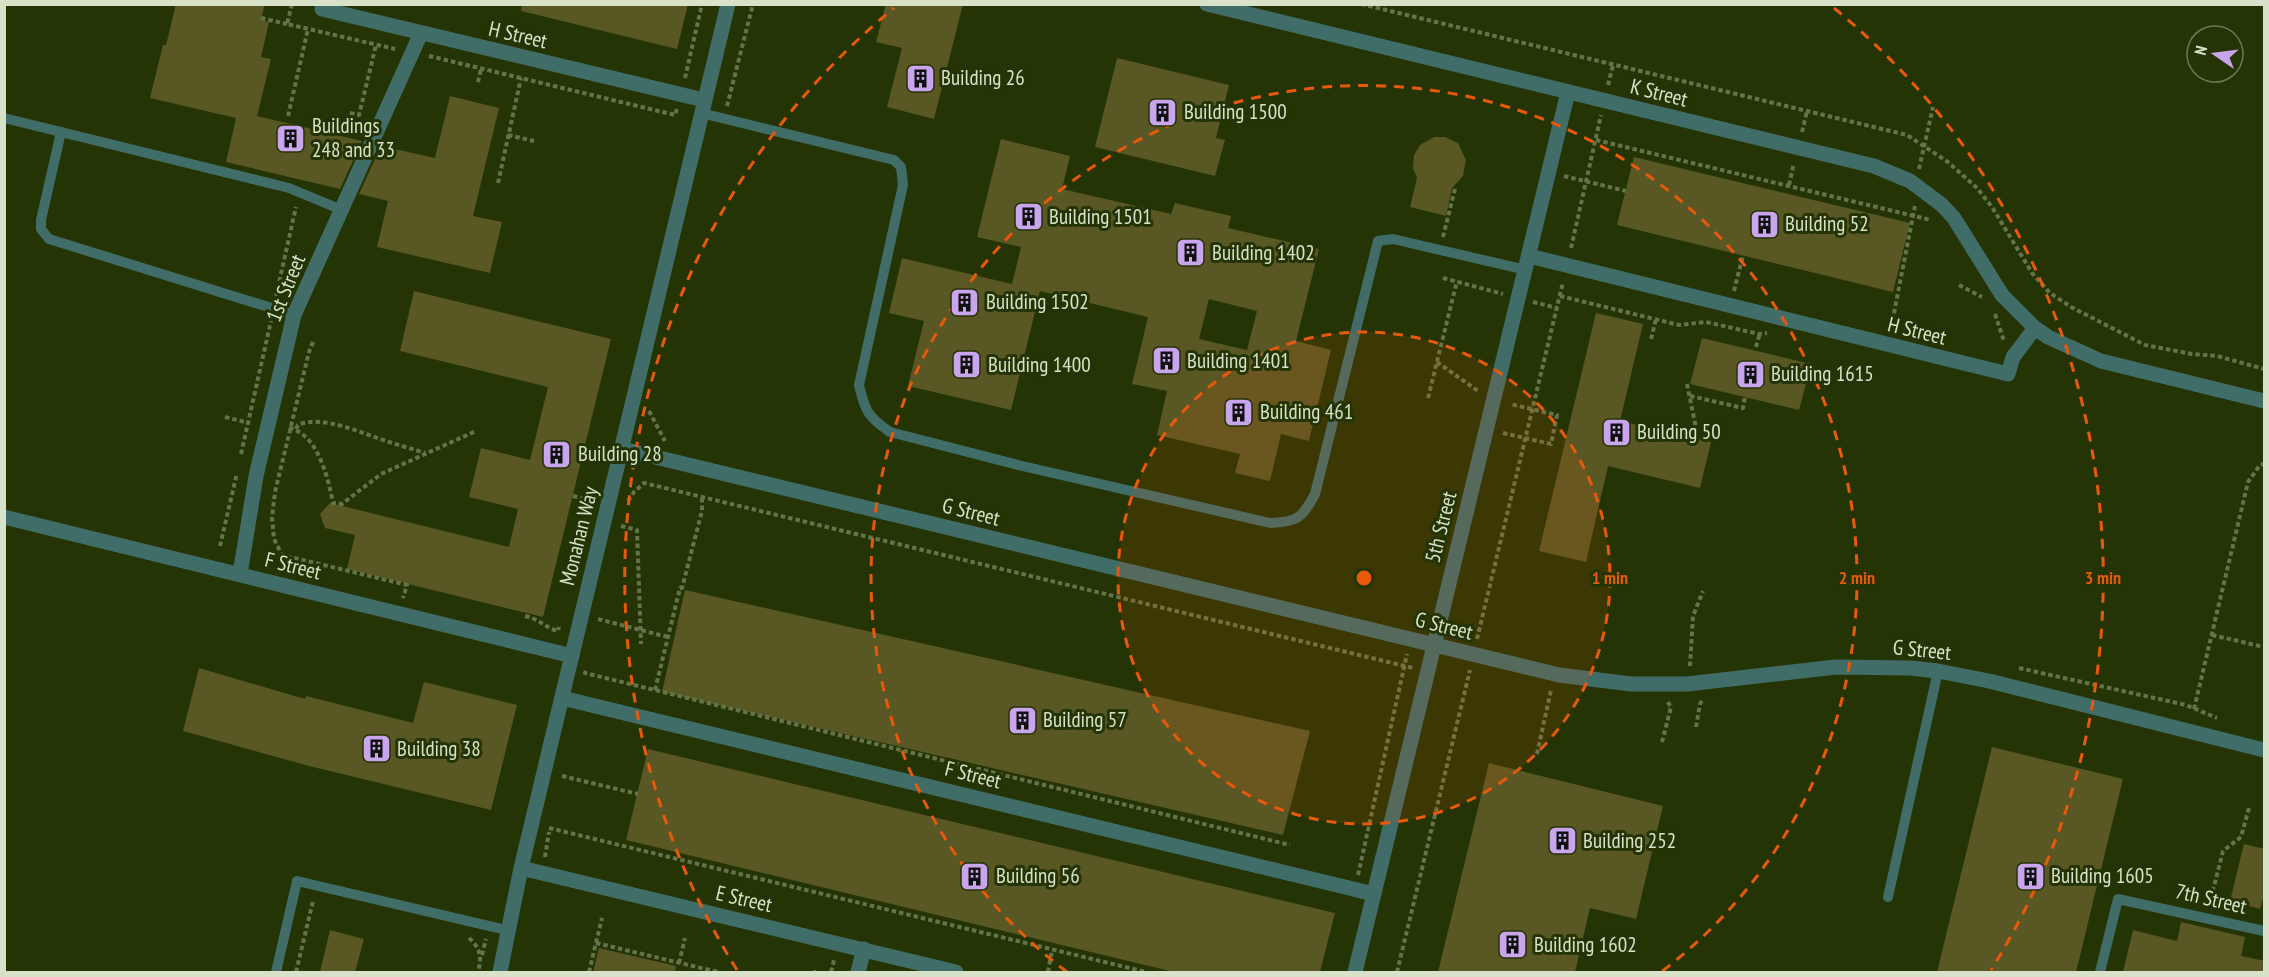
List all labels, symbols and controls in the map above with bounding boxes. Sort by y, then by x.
street label: H Street [486,15,550,54]
north arrow [2185,24,2245,84]
text: N [2190,44,2211,57]
building icon: Building 26 [904,62,936,94]
place label: Building 26 [941,64,1025,91]
street label: K Street [1628,72,1691,113]
building icon: Building 1500 [1147,96,1179,128]
place label: Building 1500 [1184,98,1287,125]
place label: Buildings 248 and 33 [312,112,395,163]
building icon: Buildings 248 and 33 [275,122,307,154]
building icon: Building 1501 [1012,201,1044,233]
place label: Building 1501 [1049,203,1152,230]
building icon: Building 52 [1748,208,1780,240]
place label: Building 52 [1785,210,1869,237]
building icon: Building 1402 [1175,237,1207,269]
place label: Building 1402 [1212,239,1315,266]
street label: 1st Street [260,250,311,325]
building icon: Building 1502 [949,286,981,318]
place label: Building 1502 [986,288,1089,315]
street label: H Street [1885,310,1949,351]
building icon: Building 1401 [1150,345,1182,377]
place label: Building 1401 [1187,347,1290,374]
building icon: Building 1400 [951,349,983,381]
place label: Building 1400 [988,351,1091,378]
building icon: Building 1615 [1734,358,1766,390]
place label: Building 1615 [1771,360,1874,387]
building icon: Building 461 [1223,396,1255,428]
place label: Building 461 [1260,398,1353,425]
building icon: Building 50 [1600,416,1632,448]
place label: Building 50 [1637,418,1721,445]
building icon: Building 28 [541,438,573,470]
place label: Building 28 [578,440,662,467]
street label: Monahan Way [553,484,604,588]
street label: 5th Street [1419,488,1462,565]
street label: G Street [940,491,1003,532]
street label: F Street [262,546,324,586]
text: 1 min [1592,566,1628,589]
text: 2 min [1839,566,1875,589]
text: 3 min [2085,566,2121,589]
centre of rings [1354,568,1374,588]
street label: G Street [1413,605,1476,646]
street label: G Street [1892,633,1953,666]
building icon: Building 57 [1006,704,1038,736]
place label: Building 57 [1043,706,1127,733]
building icon: Building 38 [360,733,392,765]
place label: Building 38 [397,735,481,762]
street label: F Street [942,755,1004,795]
building icon: Building 252 [1546,825,1578,857]
place label: Building 252 [1583,827,1676,854]
building icon: Building 56 [959,860,991,892]
building icon: Building 1605 [2014,860,2046,892]
place label: Building 56 [996,862,1080,889]
place label: Building 1605 [2051,862,2154,889]
street label: 7th Street [2173,877,2250,920]
street label: E Street [713,879,775,918]
building icon: Building 1602 [1497,929,1529,961]
place label: Building 1602 [1534,931,1637,958]

